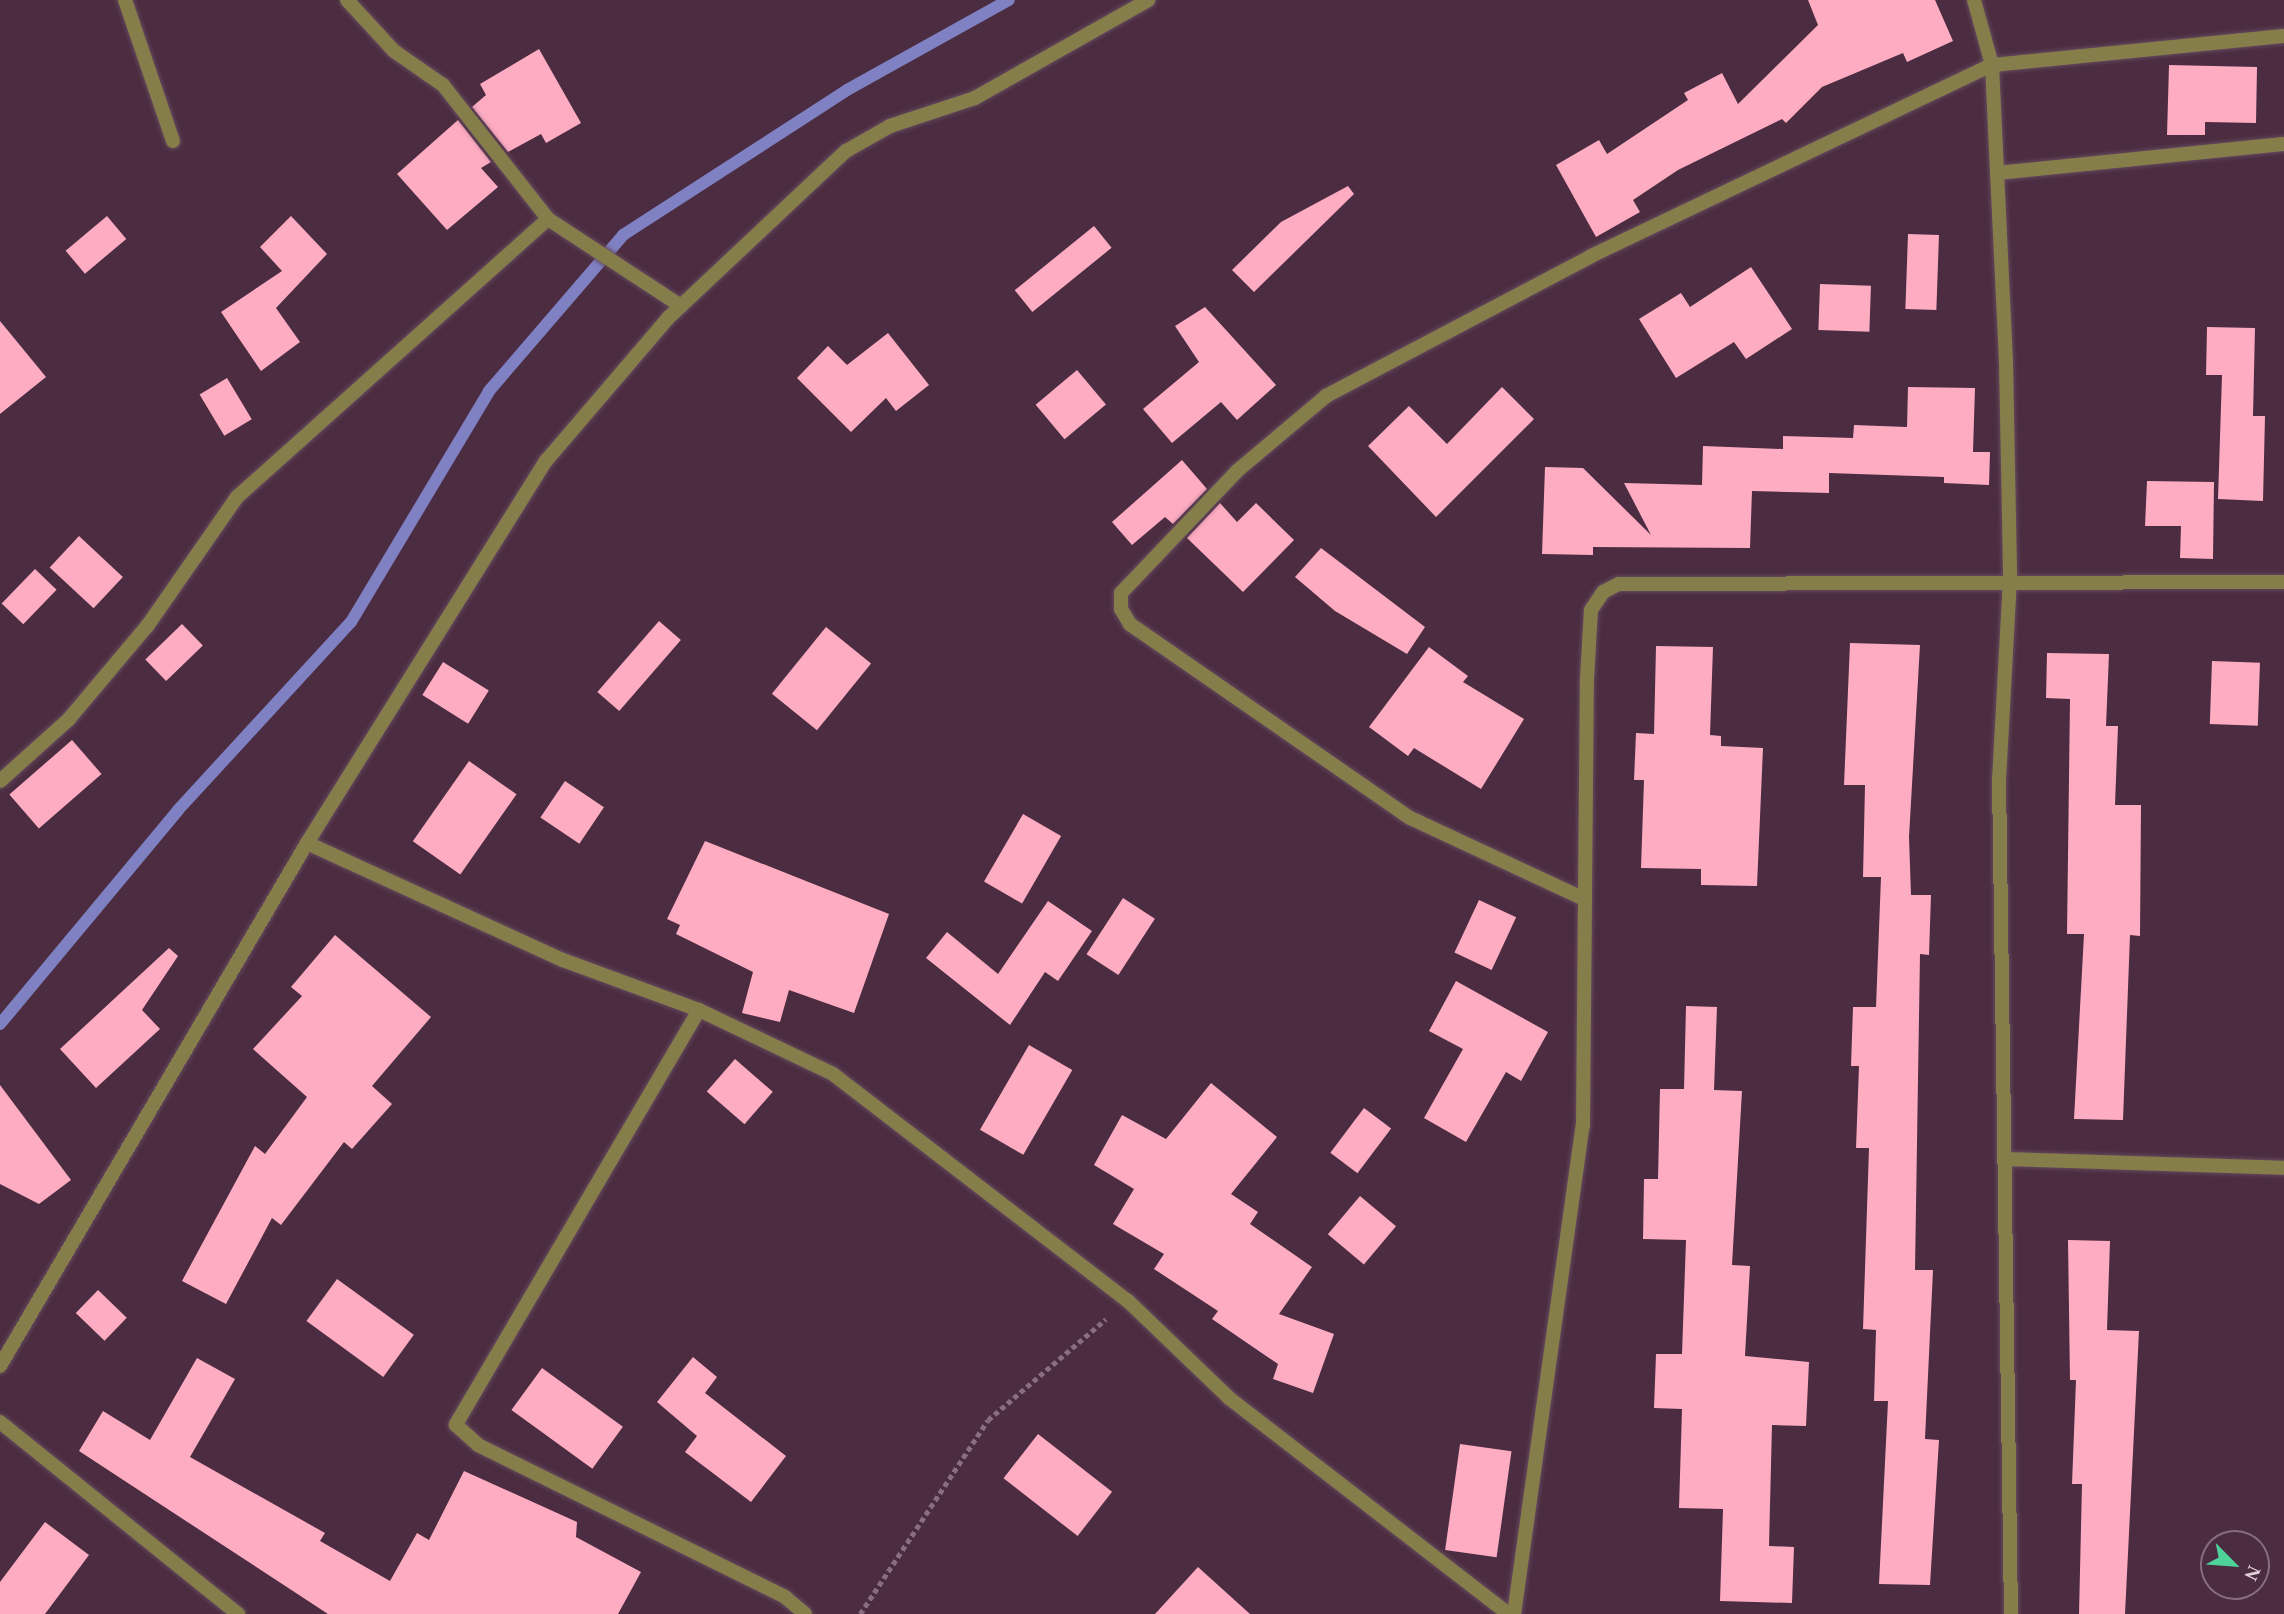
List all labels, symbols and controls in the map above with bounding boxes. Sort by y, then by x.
north arrow [2200,1530,2270,1600]
text: N [2240,1563,2265,1584]

